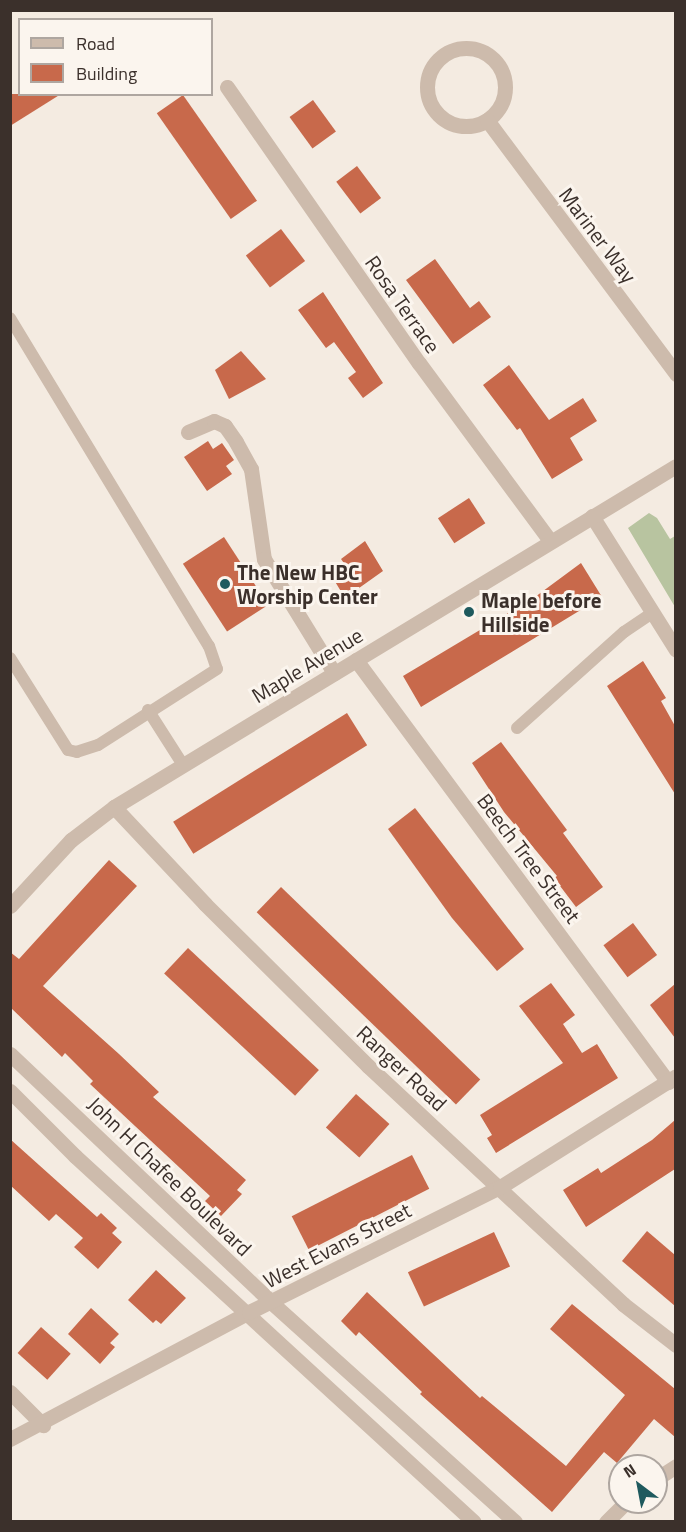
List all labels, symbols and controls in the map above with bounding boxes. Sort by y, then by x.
legend [18,18,213,96]
text: Road [76,30,115,57]
text: Building [76,60,137,87]
street label: Mariner Way [554,182,642,288]
street label: Rosa Terrace [360,250,446,358]
place label: The New HBC Worship Center [237,559,378,609]
marker: The New HBC Worship Center [218,577,232,591]
place label: Maple before Hillside [481,587,601,637]
marker: Maple before Hillside [462,605,476,619]
street label: Maple Avenue [247,622,367,708]
street label: Beech Tree Street [472,788,586,928]
street label: Ranger Road [352,1020,452,1116]
street label: John H Chafee Boulevard [83,1091,257,1261]
street label: West Evans Street [259,1197,415,1293]
north arrow [608,1454,668,1514]
text: N [618,1457,641,1484]

